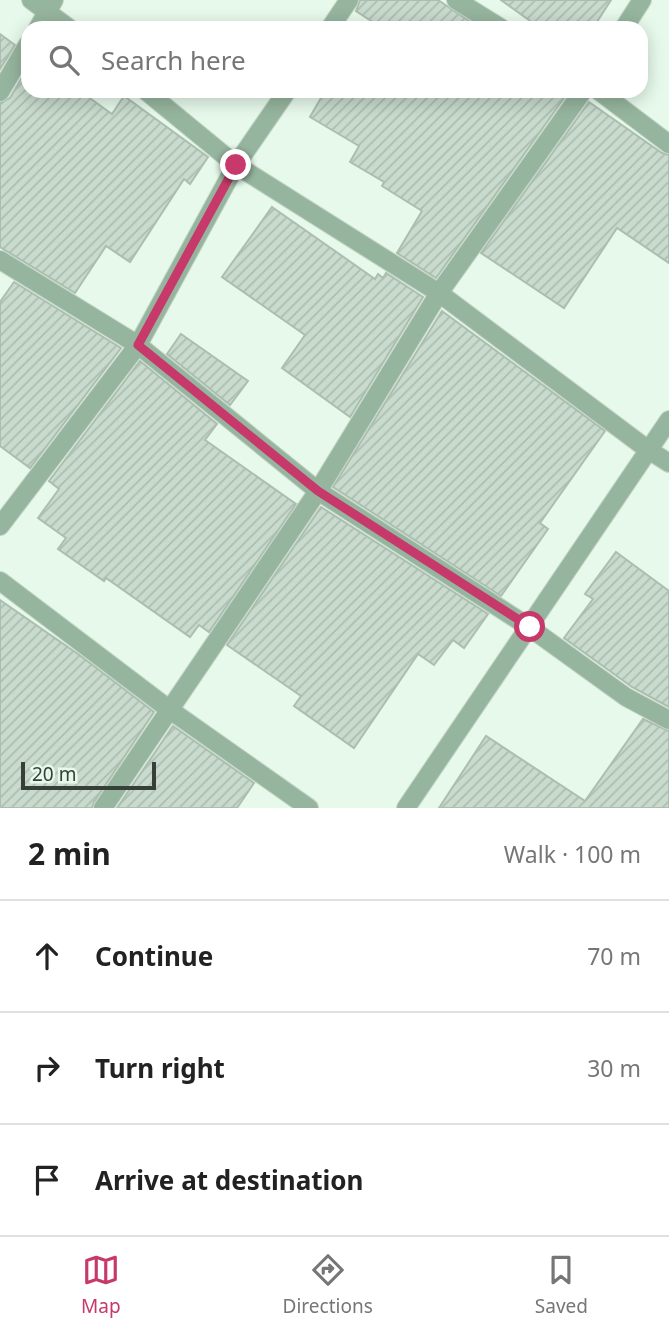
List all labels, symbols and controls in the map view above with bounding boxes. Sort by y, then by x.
search box [21,21,648,98]
icon: search [45,41,83,79]
text: Search here [101,42,246,78]
route end [220,149,251,180]
route start [514,611,545,642]
scale bar [21,759,156,791]
text: 20 m [32,761,76,787]
text: 2 min [28,833,111,874]
text: Walk · 100 m [504,838,641,870]
icon: ahead [28,937,66,975]
text: Continue [95,938,213,974]
text: 70 m [587,940,641,972]
icon: right [28,1049,66,1087]
text: Turn right [95,1050,225,1086]
text: 30 m [587,1052,641,1084]
icon: arrive [28,1161,66,1199]
text: Arrive at destination [95,1162,364,1198]
tab: Map [81,1251,121,1319]
tab: Directions [283,1251,373,1319]
tab: Saved [535,1251,588,1319]

